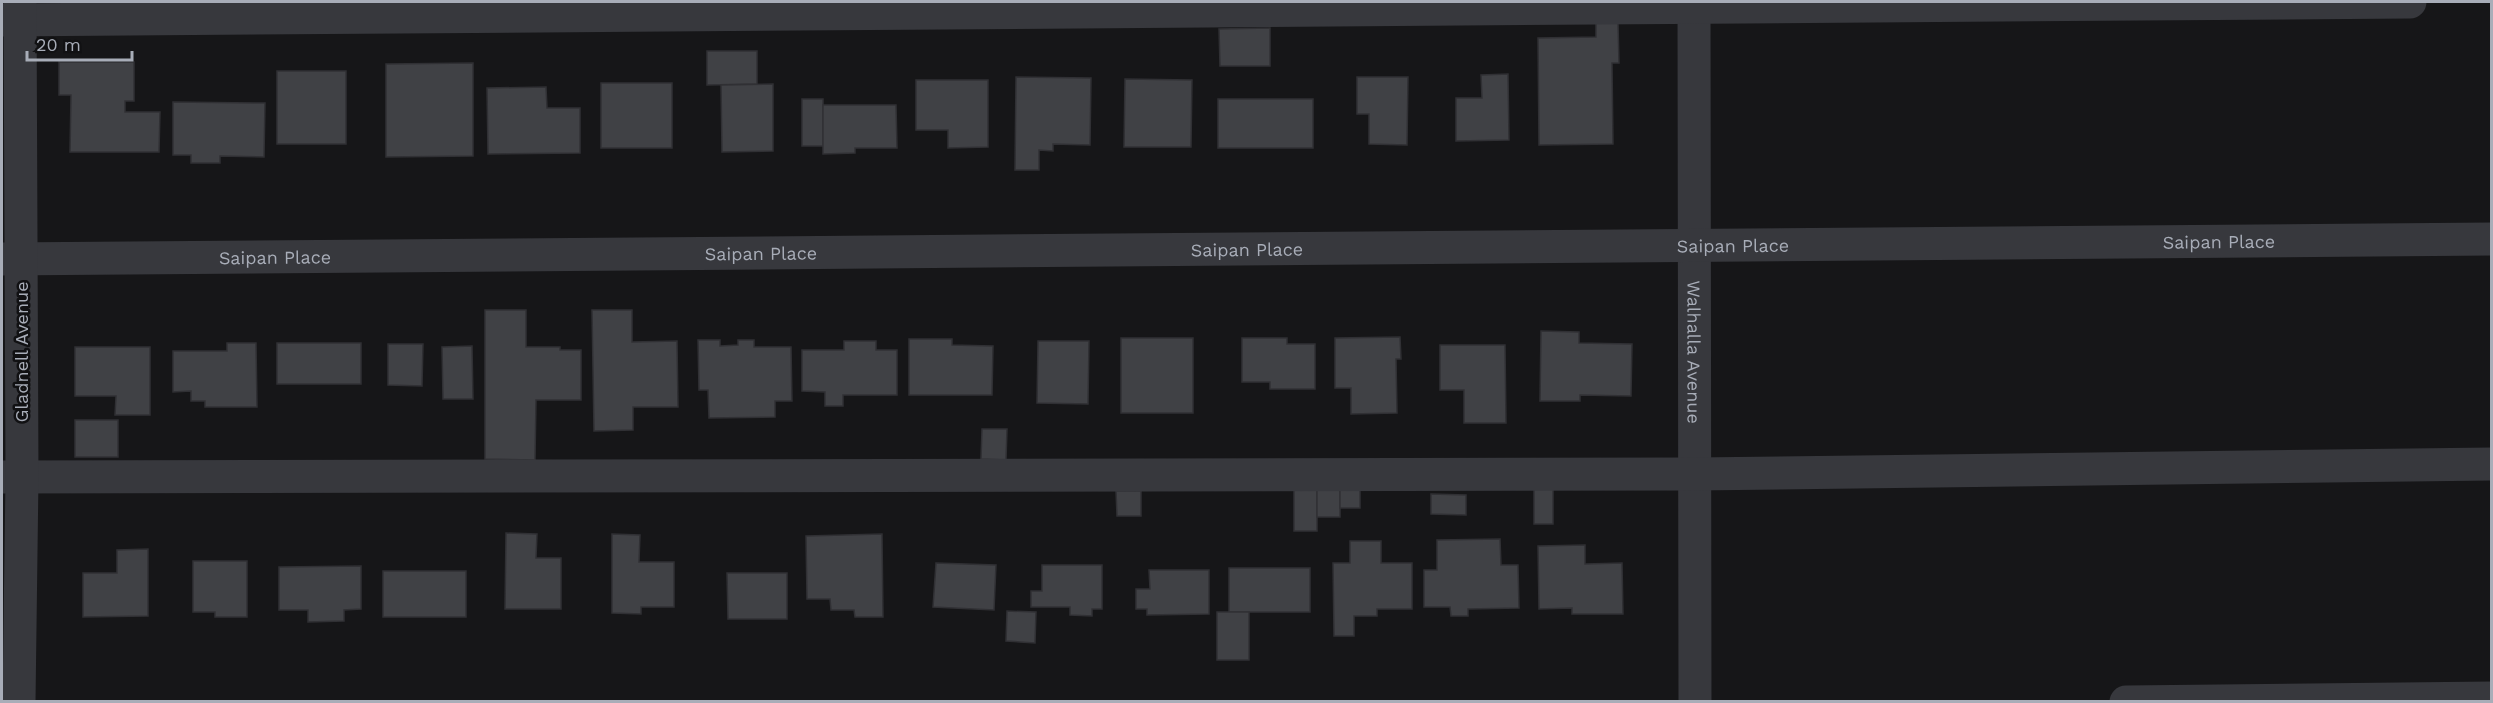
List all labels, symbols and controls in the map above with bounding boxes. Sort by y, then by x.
scale bar [27,24,132,62]
text: 20 m [36,34,81,55]
street label: Saipan Place [2163,230,2275,252]
street label: Saipan Place [1677,234,1789,256]
street label: Saipan Place [1191,238,1303,260]
street label: Saipan Place [705,242,817,264]
street label: Saipan Place [219,246,331,268]
street label: Walhalla Avenue [1684,280,1705,424]
street label: Gladnell Avenue [11,281,32,423]

